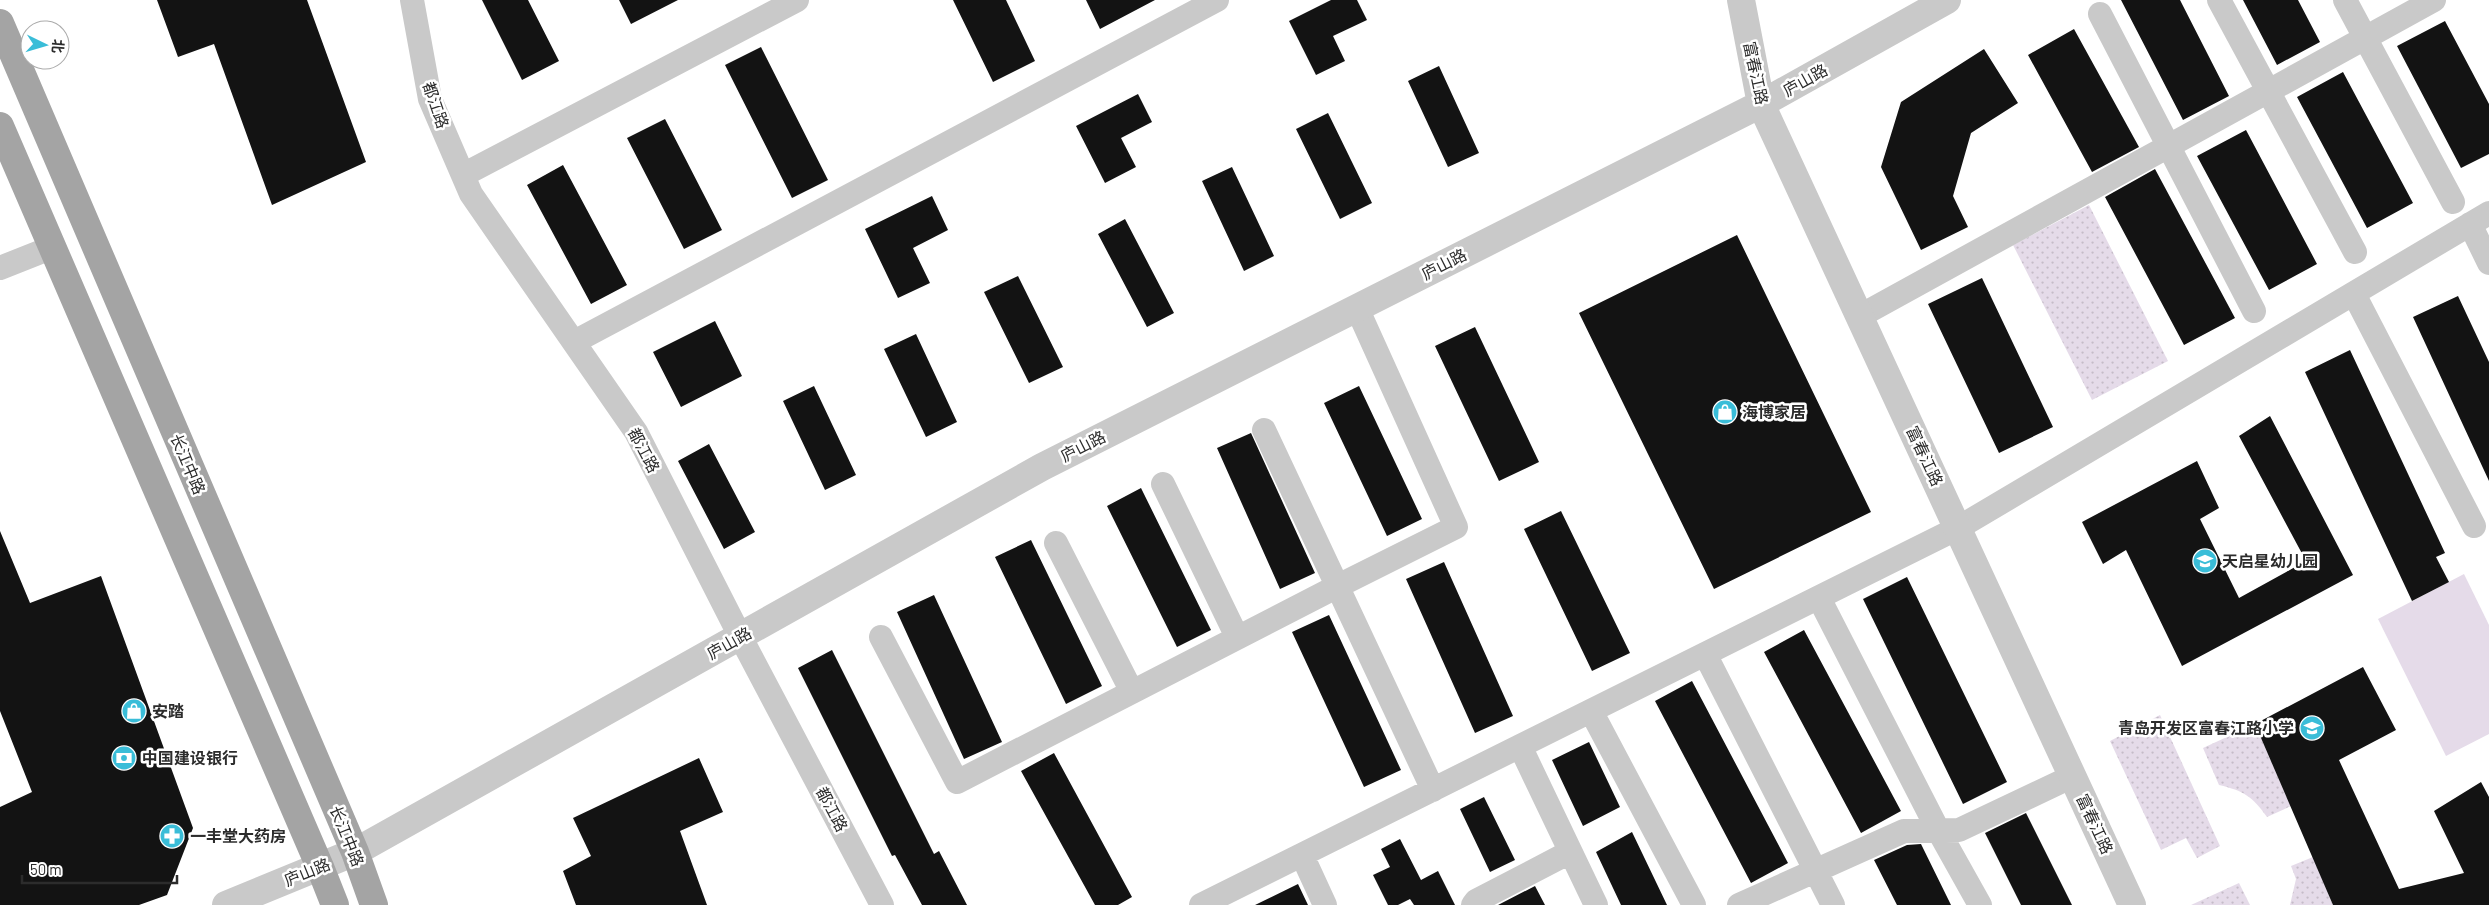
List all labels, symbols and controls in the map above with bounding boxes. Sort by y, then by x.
north arrow [20,20,70,70]
text: 北 [49,38,68,54]
street label: 富春江路 [1741,40,1772,106]
street label: 庐山路 [1779,60,1830,100]
street label: 都江路 [420,79,453,131]
street label: 庐山路 [1418,244,1469,283]
shop icon: 海博家居 [1712,399,1738,425]
place label: 海博家居 [1742,402,1806,421]
street label: 富春江路 [1903,423,1948,489]
street label: 都江路 [625,424,664,475]
street label: 庐山路 [1057,426,1108,465]
street label: 长江中路 [167,431,210,497]
school or university icon: 天启星幼儿园 [2192,548,2218,574]
place label: 天启星幼儿园 [2222,551,2318,570]
street label: 庐山路 [703,623,754,663]
shop icon: 安踏 [121,698,147,724]
place label: 安踏 [152,701,184,720]
school or university icon: 青岛开发区富春江路小学 [2299,715,2325,741]
place label: 青岛开发区富春江路小学 [2118,718,2294,737]
bank icon: 中国建设银行 [111,745,137,771]
place label: 中国建设银行 [142,748,238,767]
street label: 都江路 [813,783,852,834]
street label: 富春江路 [2073,791,2118,857]
street label: 长江中路 [327,803,368,869]
pharmacy icon: 一丰堂大药房 [159,823,185,849]
place label: 一丰堂大药房 [190,826,286,845]
scale bar [22,852,178,884]
street label: 庐山路 [281,854,333,889]
text: 50 m [30,860,62,878]

